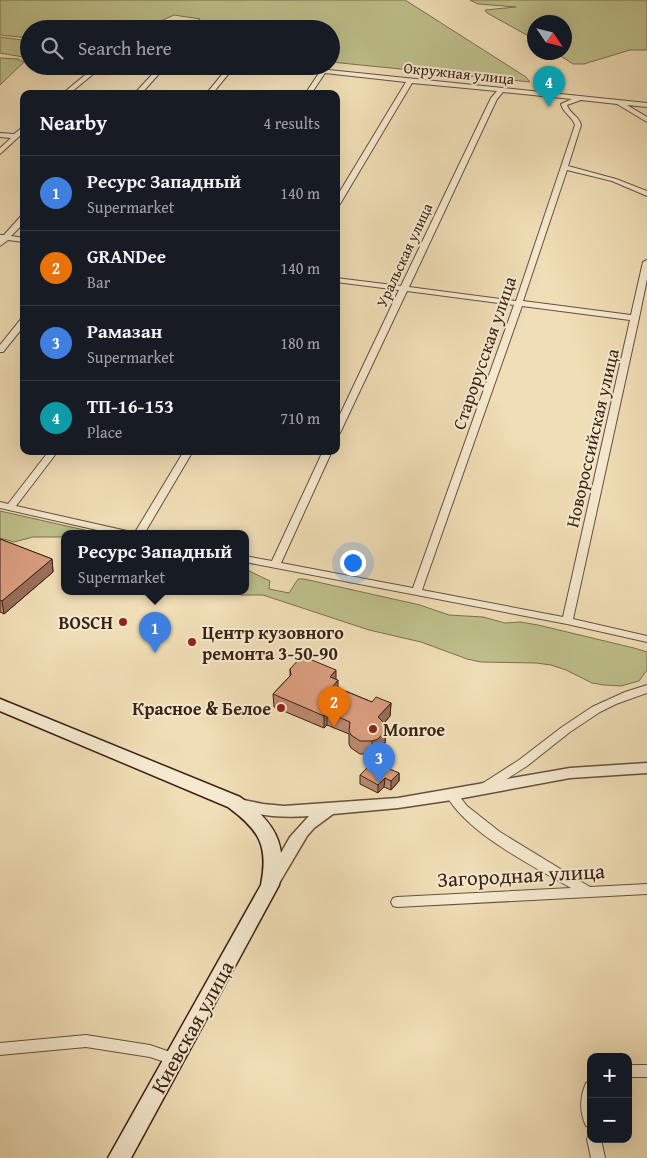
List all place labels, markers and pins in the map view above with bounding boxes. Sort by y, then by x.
pin: 4 [533,66,565,107]
place label: BOSCH [58,609,113,636]
pin: 1 [139,612,171,653]
marker: BOSCH [117,616,129,628]
place label: Центр кузовного ремонта 3-50-90 [202,619,344,667]
marker: Центр кузовного ремонта 3-50-90 [186,636,198,648]
pin: 2 [318,686,350,727]
place label: Красное & Белое [132,695,271,722]
marker: Красное & Белое [275,702,287,714]
place label: Monroe [383,716,445,743]
marker: Monroe [367,723,379,735]
pin: 3 [363,742,395,783]

